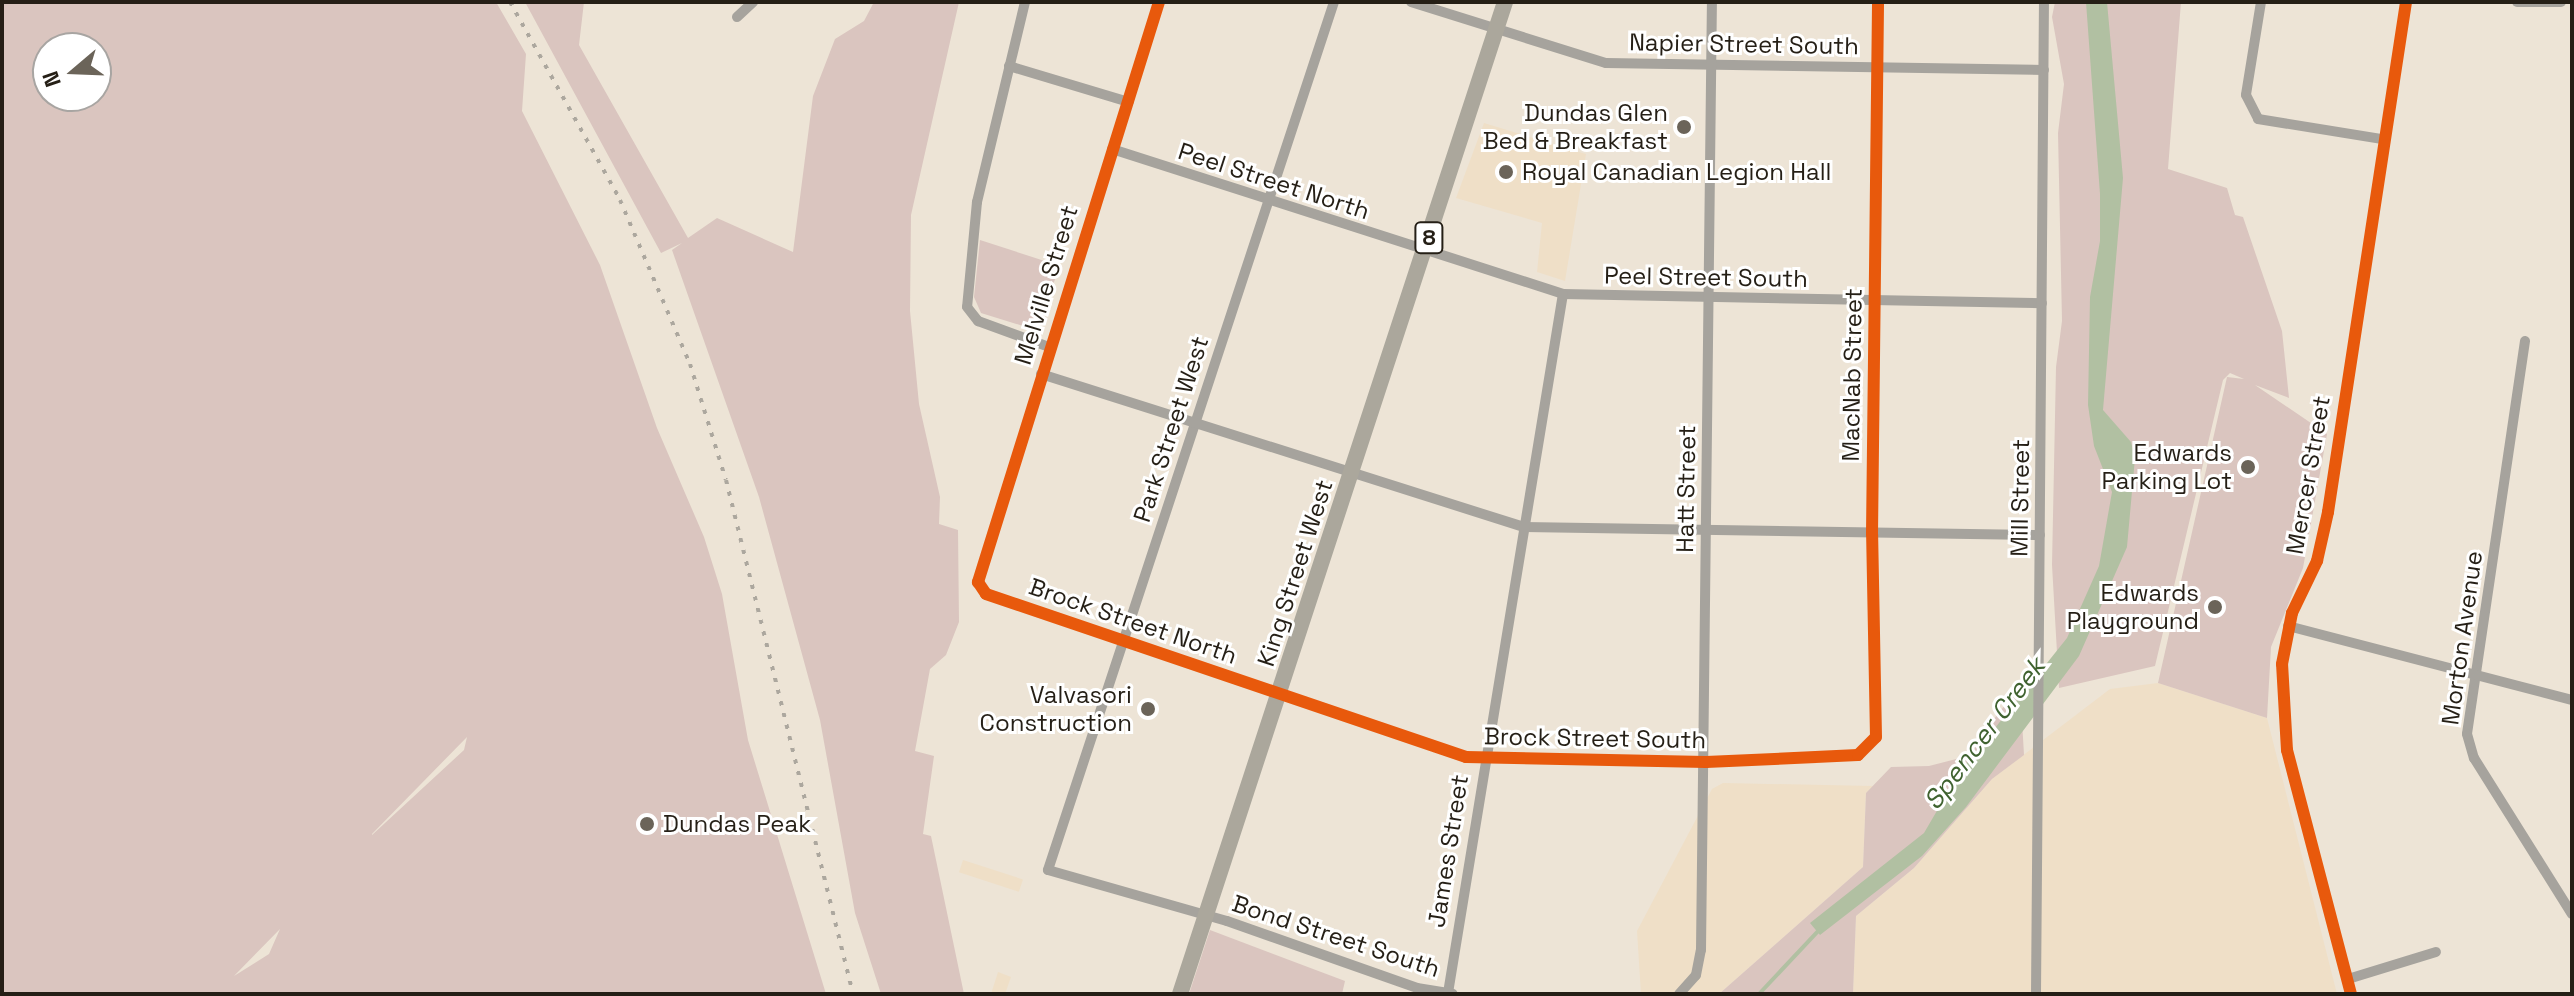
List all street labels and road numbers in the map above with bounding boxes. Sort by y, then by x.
street label: Napier Street South [1629,28,1859,60]
street label: Peel Street North [1175,136,1373,226]
street label: Melville Street [1008,202,1084,368]
road number: 8 [1413,220,1445,256]
street label: Peel Street South [1604,261,1808,293]
street label: MacNab Street [1836,288,1868,462]
street label: Park Street West [1127,332,1215,526]
street label: Mercer Street [2280,393,2336,557]
street label: Hatt Street [1670,425,1702,553]
street label: Mill Street [2005,439,2035,557]
street label: King Street West [1251,476,1339,670]
street label: Morton Avenue [2436,549,2488,727]
street label: Brock Street North [1025,572,1241,670]
street label: Brock Street South [1484,722,1706,754]
street label: James Street [1422,772,1474,930]
street label: Bond Street South [1229,889,1443,983]

